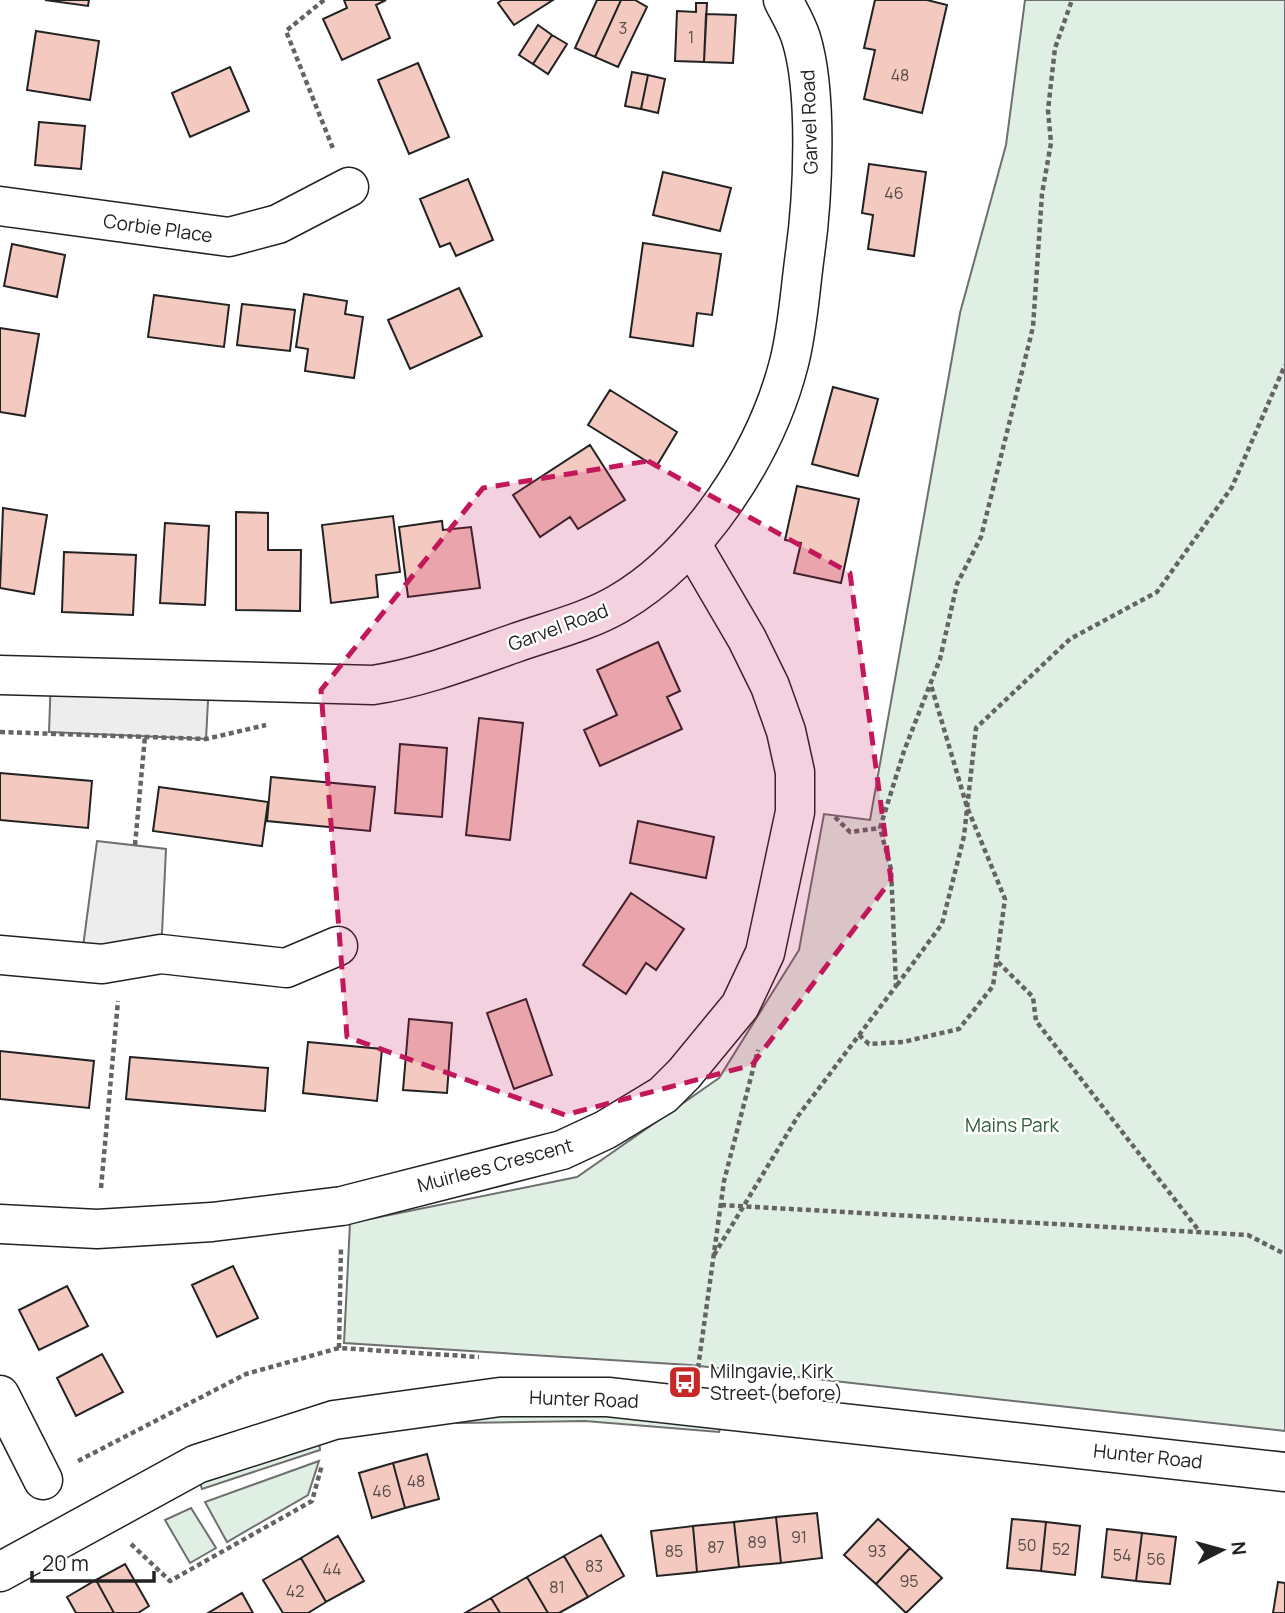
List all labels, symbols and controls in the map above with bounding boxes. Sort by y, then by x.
house number: 3 [619,17,627,39]
house number: 1 [688,26,694,48]
house number: 48 [891,64,909,86]
street label: Garvel Road [794,69,824,175]
house number: 46 [884,182,904,204]
street label: Corbie Place [102,207,214,249]
street label: Garvel Road [504,597,612,657]
park label: Mains Park [965,1112,1060,1138]
street label: Muirlees Crescent [414,1132,576,1198]
place label: Milngavie, Kirk Street (before) [710,1358,843,1406]
bus stop icon: Milngavie, Kirk Street (before) [666,1363,704,1401]
street label: Hunter Road [529,1384,639,1414]
street label: Hunter Road [1092,1437,1204,1475]
house number: 48 [407,1470,425,1492]
house number: 46 [372,1480,392,1502]
north arrow [1187,1515,1257,1585]
house number: 91 [791,1526,807,1548]
house number: 89 [747,1531,767,1553]
house number: 50 [1018,1534,1037,1556]
house number: 87 [707,1536,725,1558]
house number: 52 [1052,1538,1070,1560]
scale bar [32,1540,154,1584]
house number: 85 [665,1540,683,1562]
house number: 93 [868,1540,886,1562]
text: N [1225,1540,1253,1556]
house number: 54 [1113,1544,1131,1566]
house number: 56 [1146,1548,1166,1570]
text: 20 m [42,1549,89,1577]
house number: 83 [585,1555,603,1577]
house number: 44 [322,1558,342,1580]
house number: 95 [899,1570,919,1592]
house number: 81 [549,1576,565,1598]
house number: 42 [286,1580,304,1602]

